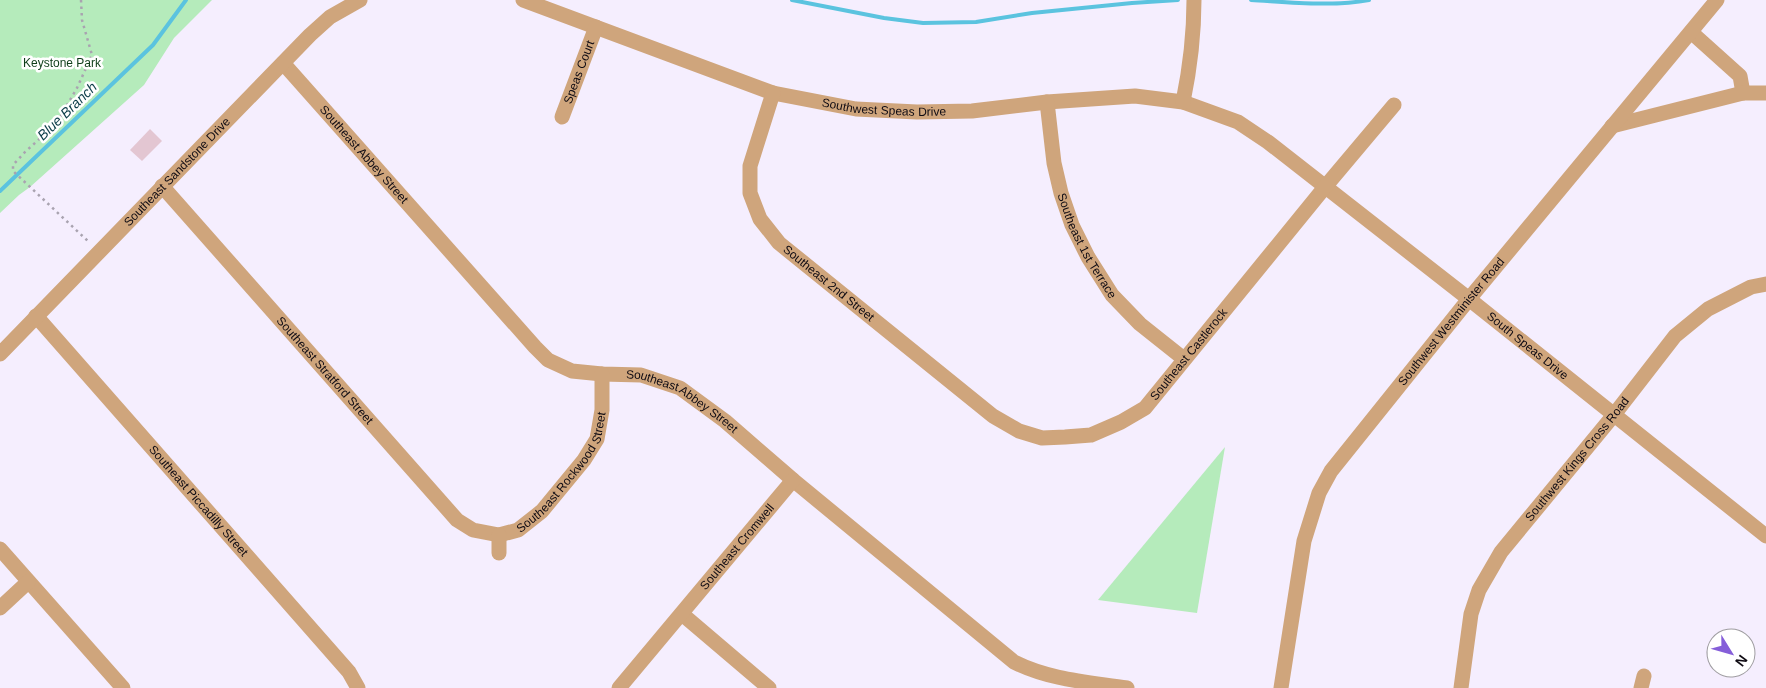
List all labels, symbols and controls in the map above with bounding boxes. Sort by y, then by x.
street label: Speas Court [561,38,598,106]
park label: Keystone Park [23,56,102,70]
water label: Blue Branch [34,79,100,143]
street label: Southwest Speas Drive [821,96,947,119]
street label: Southeast Abbey Street [317,102,412,207]
street label: Southeast Sandstone Drive [121,114,233,229]
street label: Southeast 1st Terrace [1055,191,1119,301]
street label: Southeast 2nd Street [780,242,878,325]
street label: Southwest Westminister Road [1395,255,1507,388]
street label: Southeast Castlerock [1147,305,1231,403]
street label: South Speas Drive [1484,309,1571,383]
street label: Southeast Stratford Street [274,314,377,428]
street label: Southeast Abbey Street [626,368,741,436]
street label: Southwest Kings Cross Road [1522,394,1632,524]
street label: Southeast Rockwood Street [514,410,609,536]
street label: Southeast Piccadilly Street [146,442,251,560]
street label: Southeast Cromwell [697,501,777,593]
north arrow [1706,628,1756,678]
text: N [1732,652,1751,670]

